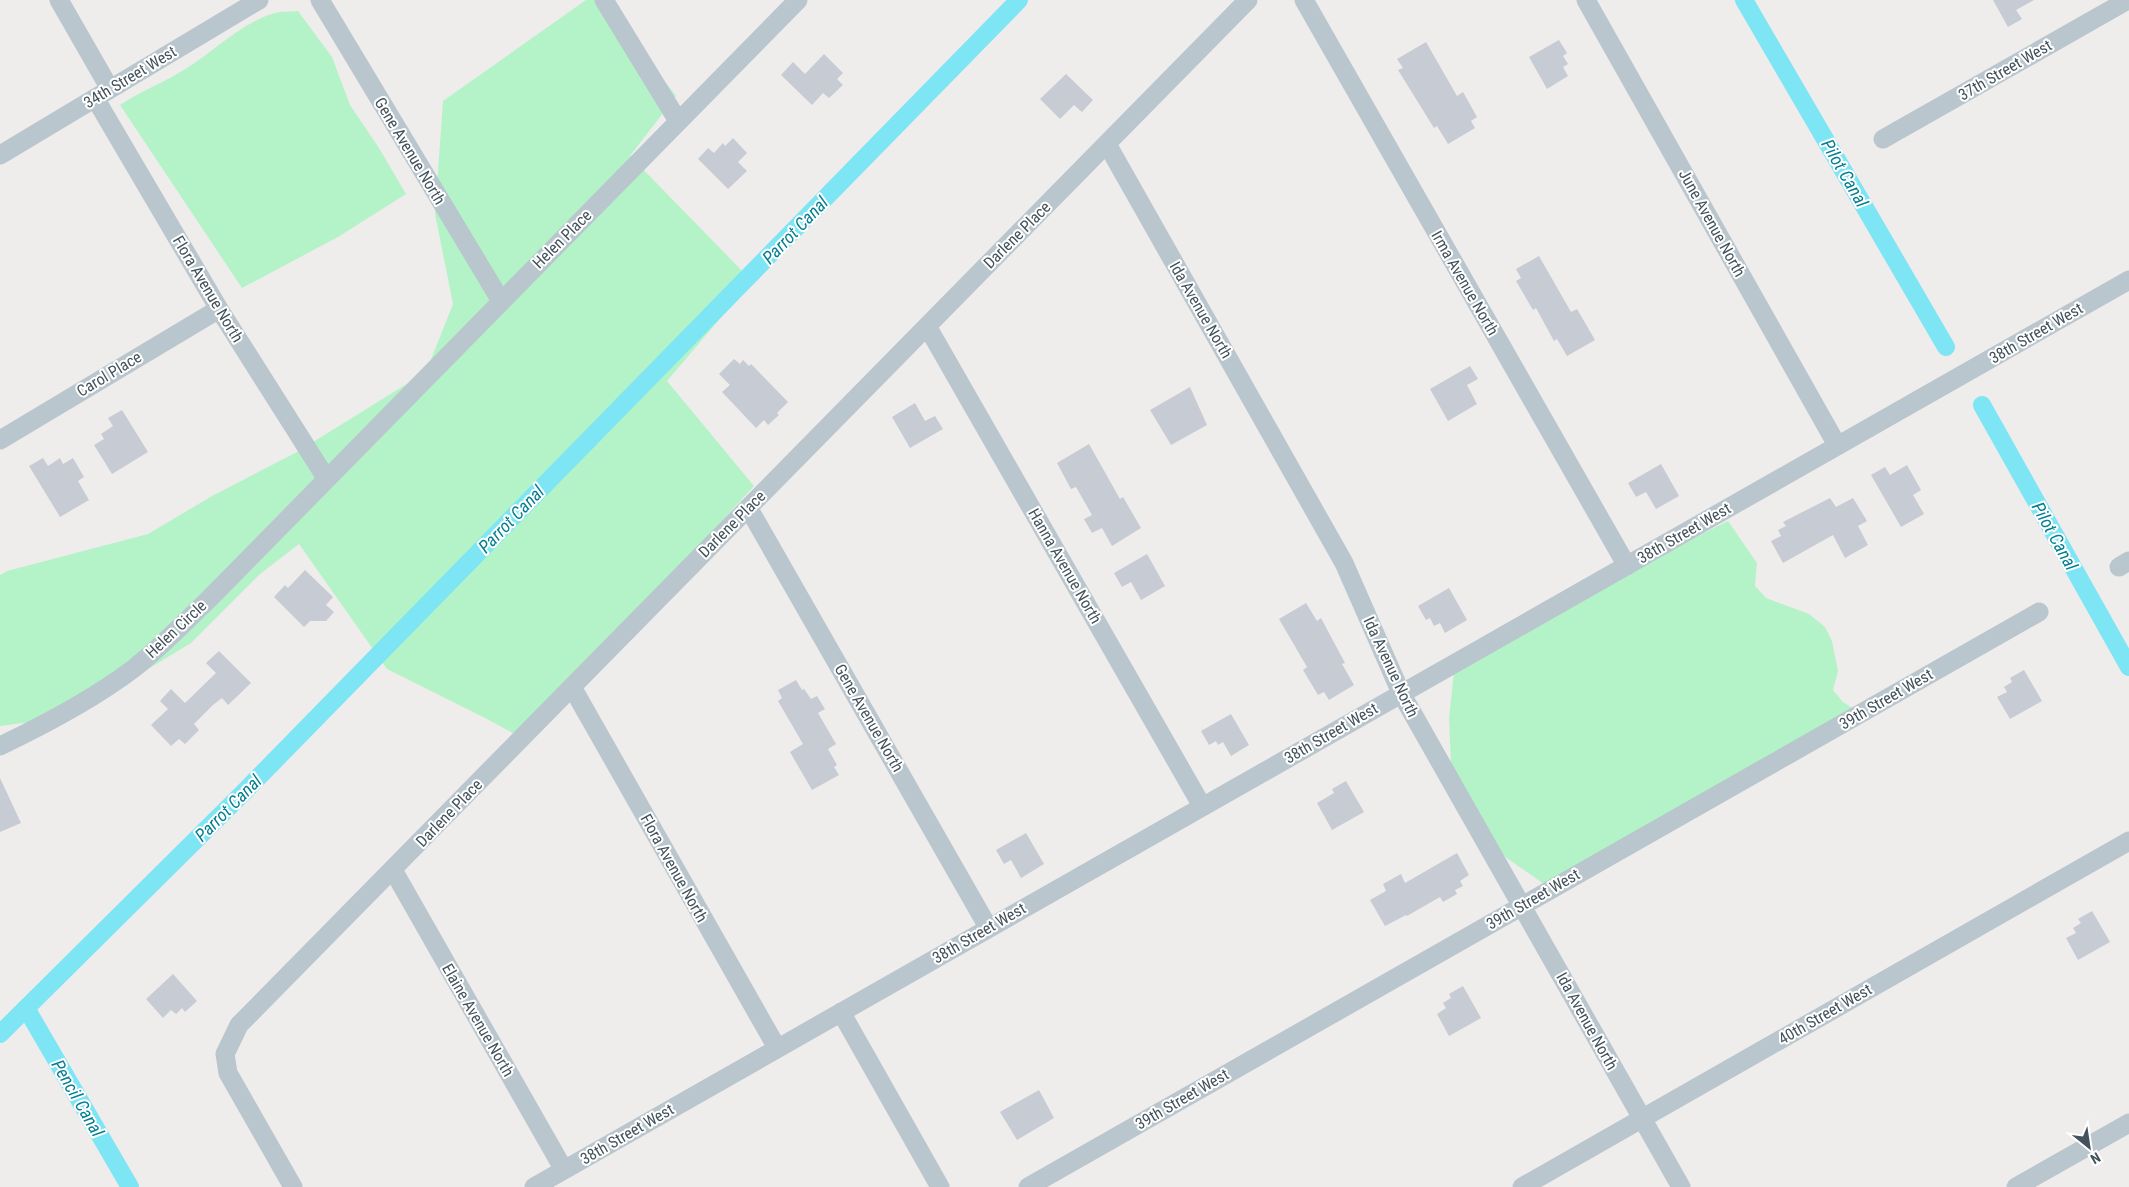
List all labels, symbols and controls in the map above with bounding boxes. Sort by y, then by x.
street label: 37th Street West [1955,35,2055,104]
street label: 34th Street West [80,42,180,112]
street label: Gene Avenue North [371,94,449,208]
water label: Pilot Canal [1817,135,1873,212]
street label: June Avenue North [1675,166,1749,280]
water label: Parrot Canal [758,191,833,268]
street label: Darlene Place [980,198,1054,272]
street label: Helen Place [529,206,595,272]
street label: Irma Avenue North [1427,227,1503,339]
street label: Flora Avenue North [169,232,247,346]
street label: Ida Avenue North [1166,258,1236,362]
street label: 38th Street West [1986,298,2086,367]
street label: Carol Place [73,347,145,401]
water label: Parrot Canal [474,480,549,557]
street label: Darlene Place [695,487,769,561]
street label: 38th Street West [1634,498,1734,567]
water label: Pilot Canal [2028,498,2083,575]
street label: Hanna Avenue North [1024,505,1106,627]
street label: Helen Circle [142,596,210,662]
street label: Ida Avenue North [1359,614,1423,720]
street label: Gene Avenue North [830,661,908,775]
street label: 39th Street West [1836,664,1936,733]
street label: 38th Street West [1281,698,1381,767]
water label: Parrot Canal [190,770,266,846]
street label: Darlene Place [412,775,486,851]
street label: Flora Avenue North [636,811,712,925]
street label: 39th Street West [1483,864,1583,933]
street label: 38th Street West [929,898,1029,967]
street label: Elaine Avenue North [438,960,518,1080]
street label: Ida Avenue North [1552,969,1622,1073]
street label: 40th Street West [1775,979,1875,1048]
water label: Pencil Canal [48,1056,109,1141]
street label: 39th Street West [1132,1064,1232,1133]
street label: 38th Street West [577,1099,677,1168]
north arrow [2064,1122,2114,1172]
text: N [2088,1149,2103,1167]

